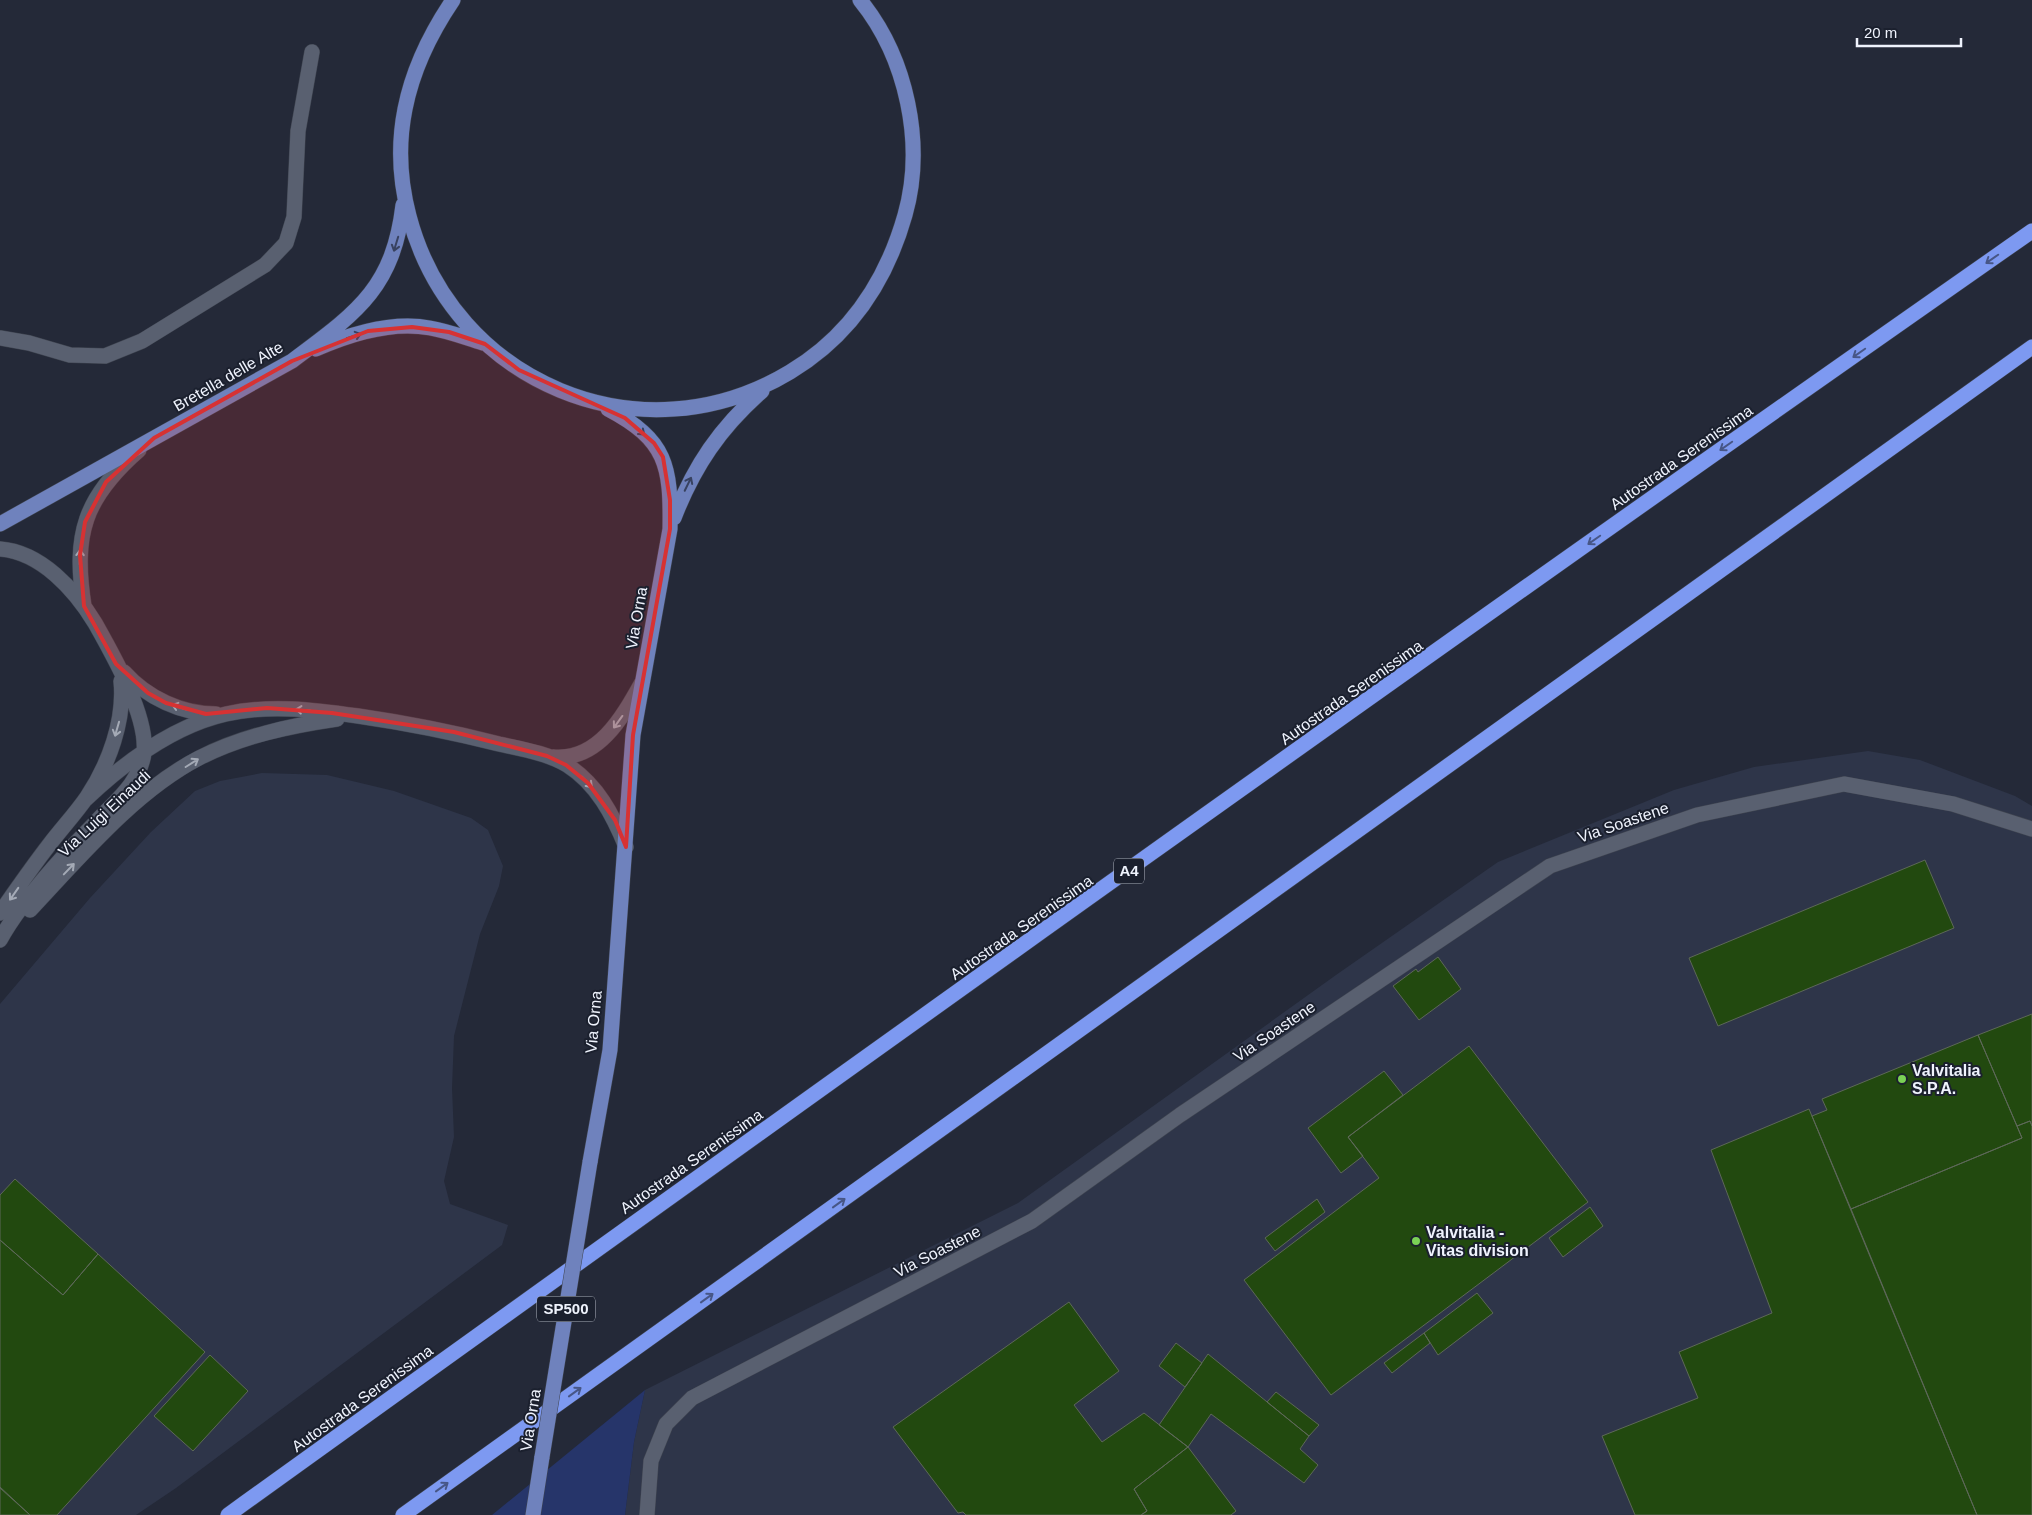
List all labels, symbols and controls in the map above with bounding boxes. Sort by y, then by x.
scale bar [1857,15,1961,47]
text: 20 m [1864,24,1897,41]
one-way arrow [391,235,401,251]
one-way arrow [1985,254,1999,264]
one-way arrow [345,330,361,340]
street label: Bretella delle Alte [170,338,286,415]
one-way arrow [1852,348,1866,358]
street label: Autostrada Serenissima [1607,402,1756,513]
one-way arrow [633,424,646,436]
one-way arrow [1719,441,1733,451]
one-way arrow [684,477,693,492]
one-way arrow [1587,535,1601,545]
one-way arrow [75,550,85,566]
street label: Via Orna [623,586,650,651]
street label: Autostrada Serenissima [1277,637,1426,748]
one-way arrow [171,702,187,712]
one-way arrow [295,705,311,715]
one-way arrow [612,715,623,728]
one-way arrow [112,720,122,736]
one-way arrow [184,757,198,767]
street label: Via Luigi Einaudi [55,767,154,860]
one-way arrow [581,776,593,788]
street label: Via Soastene [1576,799,1671,846]
road number: A4 [1114,858,1144,884]
one-way arrow [63,863,75,875]
street label: Autostrada Serenissima [947,872,1096,983]
one-way arrow [9,886,19,900]
street label: Via Orna [582,990,605,1054]
street label: Via Soastene [1230,998,1318,1065]
place label: Valvitalia S.P.A. [1912,1062,1981,1097]
marker: Valvitalia S.P.A. [1896,1073,1908,1085]
street label: Autostrada Serenissima [617,1106,766,1217]
one-way arrow [832,1198,846,1208]
street label: Via Soastene [891,1222,983,1281]
place label: Valvitalia - Vitas division [1426,1224,1529,1259]
marker: Valvitalia - Vitas division [1410,1235,1422,1247]
one-way arrow [700,1293,714,1303]
road number: SP500 [537,1296,595,1322]
street label: Autostrada Serenissima [289,1342,436,1455]
one-way arrow [567,1387,581,1397]
street label: Via Orna [517,1388,544,1452]
one-way arrow [435,1482,449,1492]

